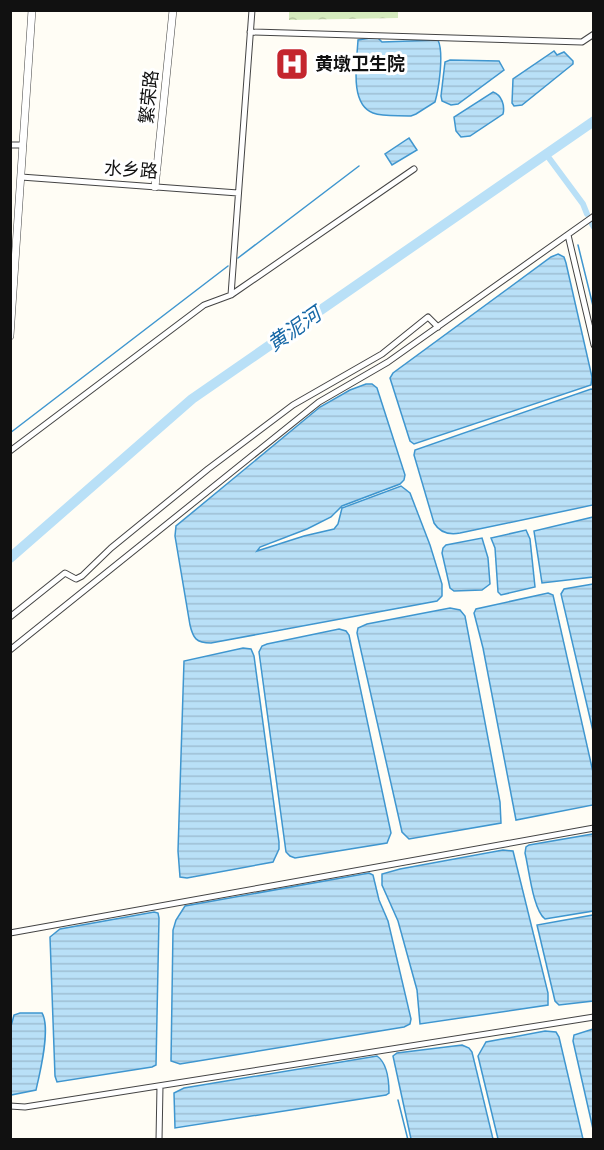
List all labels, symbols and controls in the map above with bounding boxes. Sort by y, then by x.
hospital icon: 黄墩卫生院 [274,46,310,82]
place label: 黄墩卫生院 [315,51,405,75]
street label: 繁荣路 [133,69,163,125]
street label: 水乡路 [103,155,159,183]
water label: 黄泥河 [261,297,329,356]

